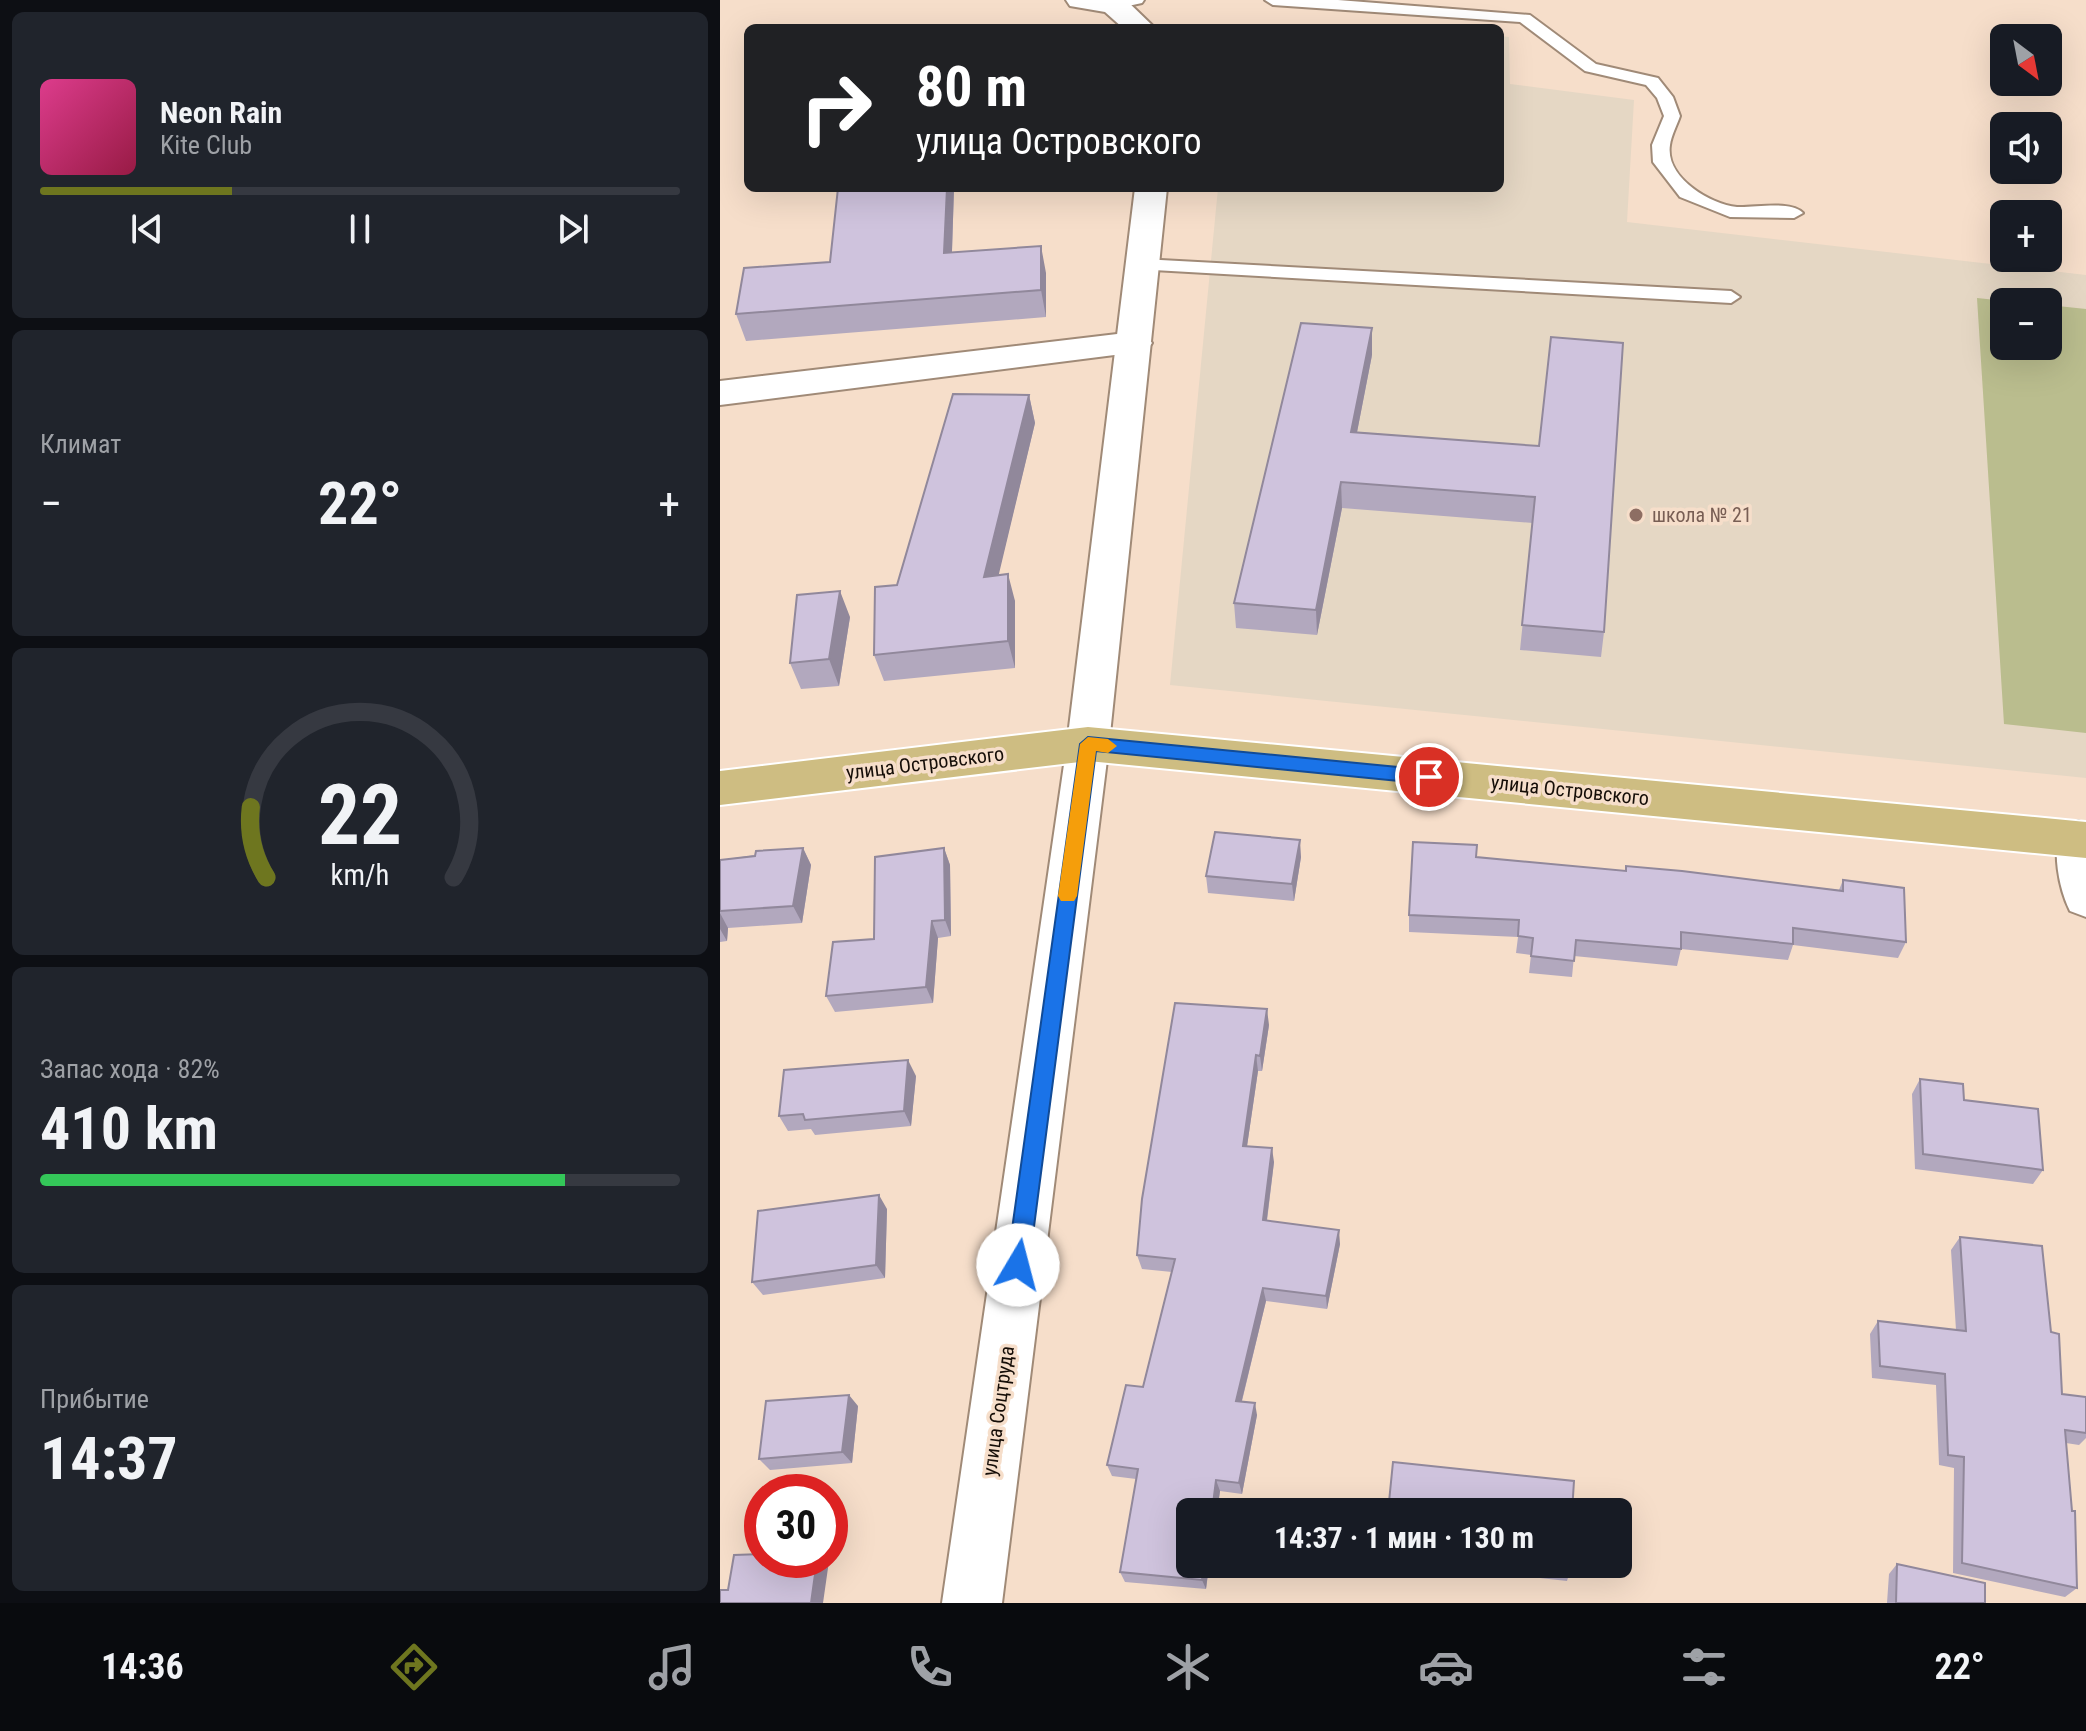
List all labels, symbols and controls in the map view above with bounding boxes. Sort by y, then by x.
north arrow [1990,24,2062,96]
map controls [1990,24,2062,360]
text: 80 m [916,54,1027,120]
icon: right [784,56,888,160]
text: Neon Rain [160,95,282,130]
button: sound [1990,112,2062,184]
text: улица Островского [916,121,1202,163]
text: Kite Club [160,130,252,160]
button: + [1990,200,2062,272]
icon: previous [125,207,169,251]
icon: pause [338,207,382,251]
icon: next [551,207,595,251]
button: − [1990,288,2062,360]
text: Климат [40,429,121,459]
text: 22° [318,468,402,539]
text: − [40,478,62,530]
text: + [658,478,680,530]
place label: школа № 21 [1652,503,1752,527]
marker: школа № 21 [1627,506,1645,524]
street label: улица Островского [845,741,1005,785]
pin [1395,743,1463,811]
icon: arrive [1407,755,1451,799]
text: 22 [318,766,402,863]
street label: улица Островского [1490,770,1650,810]
text: km/h [331,858,389,892]
text: Запас хода · 82% [40,1054,220,1084]
text: 410 km [40,1093,218,1164]
position arrow [976,1223,1060,1307]
street label: улица Соцтруда [977,1344,1019,1478]
text: Прибытие [40,1384,149,1414]
text: 14:37 [40,1423,178,1494]
speed limit sign: 30 [744,1474,848,1578]
text: 14:37 · 1 мин · 130 m [1274,1520,1534,1555]
icon: directions [386,1639,442,1695]
icon: music [644,1639,700,1695]
icon: phone [902,1639,958,1695]
icon: climate [1160,1639,1216,1695]
icon: car [1418,1639,1474,1695]
icon: filters [1676,1639,1732,1695]
text: 14:36 [101,1646,184,1688]
text: 22° [1934,1646,1985,1688]

